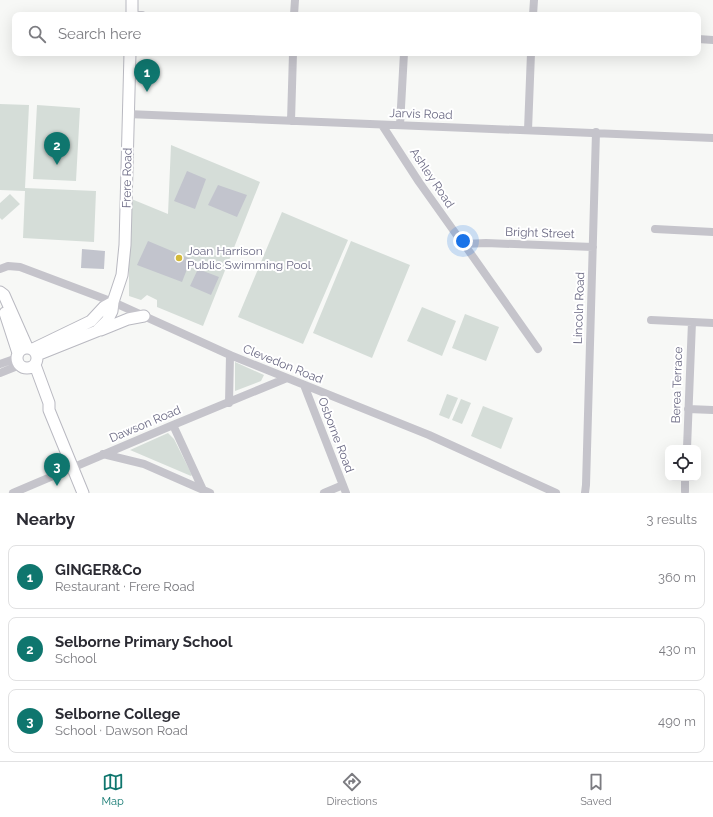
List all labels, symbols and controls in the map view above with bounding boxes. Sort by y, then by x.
search box [12,12,701,56]
icon: search [26,23,48,45]
text: Search here [58,25,141,43]
pin: 1 [134,59,160,92]
street label: Jarvis Road [389,106,453,122]
pin: 2 [44,132,70,165]
street label: Ashley Road [407,145,457,211]
street label: Frere Road [119,148,135,208]
street label: Bright Street [505,225,575,241]
your location [453,231,473,251]
place label: Joan Harrison Public Swimming Pool [187,244,312,272]
marker: Joan Harrison Public Swimming Pool [174,253,184,263]
street label: Lincoln Road [571,272,587,344]
street label: Clevedon Road [241,342,325,386]
street label: Berea Terrace [669,346,685,424]
street label: Osborne Road [315,395,357,475]
street label: Dawson Road [107,403,183,445]
map controls [665,445,701,481]
button: locate [665,445,701,481]
pin: 3 [44,453,70,486]
text: Nearby [16,509,75,529]
text: 3 results [647,512,697,527]
text: GINGER&Co [55,561,142,579]
text: 1 [27,570,33,585]
text: 360 m [658,570,696,585]
text: Restaurant · Frere Road [55,579,195,594]
text: Selborne Primary School [55,633,232,651]
text: 2 [26,642,34,657]
text: 430 m [659,642,696,657]
text: School [55,651,97,666]
text: Selborne College [55,705,180,723]
text: 3 [26,714,34,729]
text: 490 m [658,714,696,729]
text: School · Dawson Road [55,723,188,738]
tab: Map [101,771,124,808]
tab: Directions [327,771,377,808]
tab: Saved [580,771,612,808]

